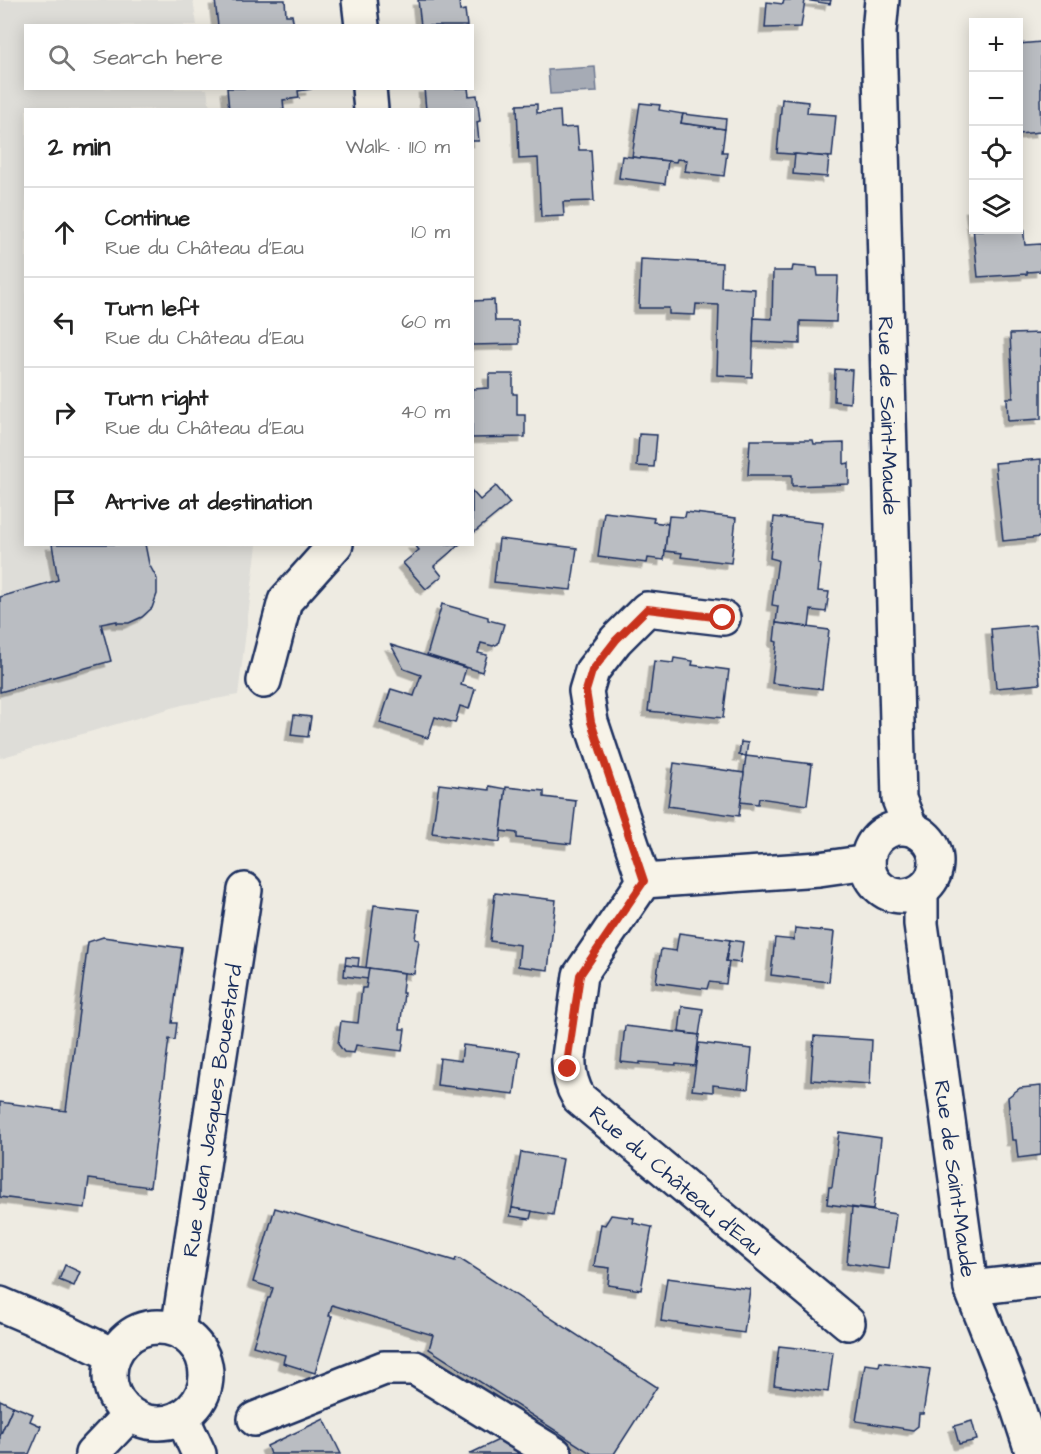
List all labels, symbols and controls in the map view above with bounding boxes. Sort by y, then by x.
map controls [969,18,1023,234]
button: + [969,18,1023,72]
search box [24,24,474,90]
icon: search [45,41,78,74]
text: Search here [93,42,223,73]
button: − [969,72,1023,126]
button: locate [969,126,1023,180]
text: 2 min [48,129,110,165]
text: Walk · 110 m [345,133,450,161]
button: layers [969,180,1023,234]
text: Continue [105,203,190,234]
icon: ahead [48,216,81,249]
text: 10 m [411,218,450,246]
text: Rue du Château d'Eau [105,234,304,262]
text: Turn left [105,293,199,324]
icon: left [48,306,81,339]
text: 60 m [401,308,450,336]
street label: Rue de Saint-Maude [869,316,906,516]
text: Rue du Château d'Eau [105,324,304,352]
text: Turn right [105,383,208,414]
icon: right [48,396,81,429]
text: 40 m [400,398,450,426]
text: Rue du Château d'Eau [105,414,304,442]
icon: arrive [48,486,81,519]
text: Arrive at destination [105,487,312,518]
route start [709,604,735,630]
street label: Rue Jean Jasques Bouestard [175,962,251,1259]
route end [554,1055,580,1081]
street label: Rue de Saint-Maude [926,1078,983,1279]
street label: Rue du Château d'Eau [582,1099,770,1263]

